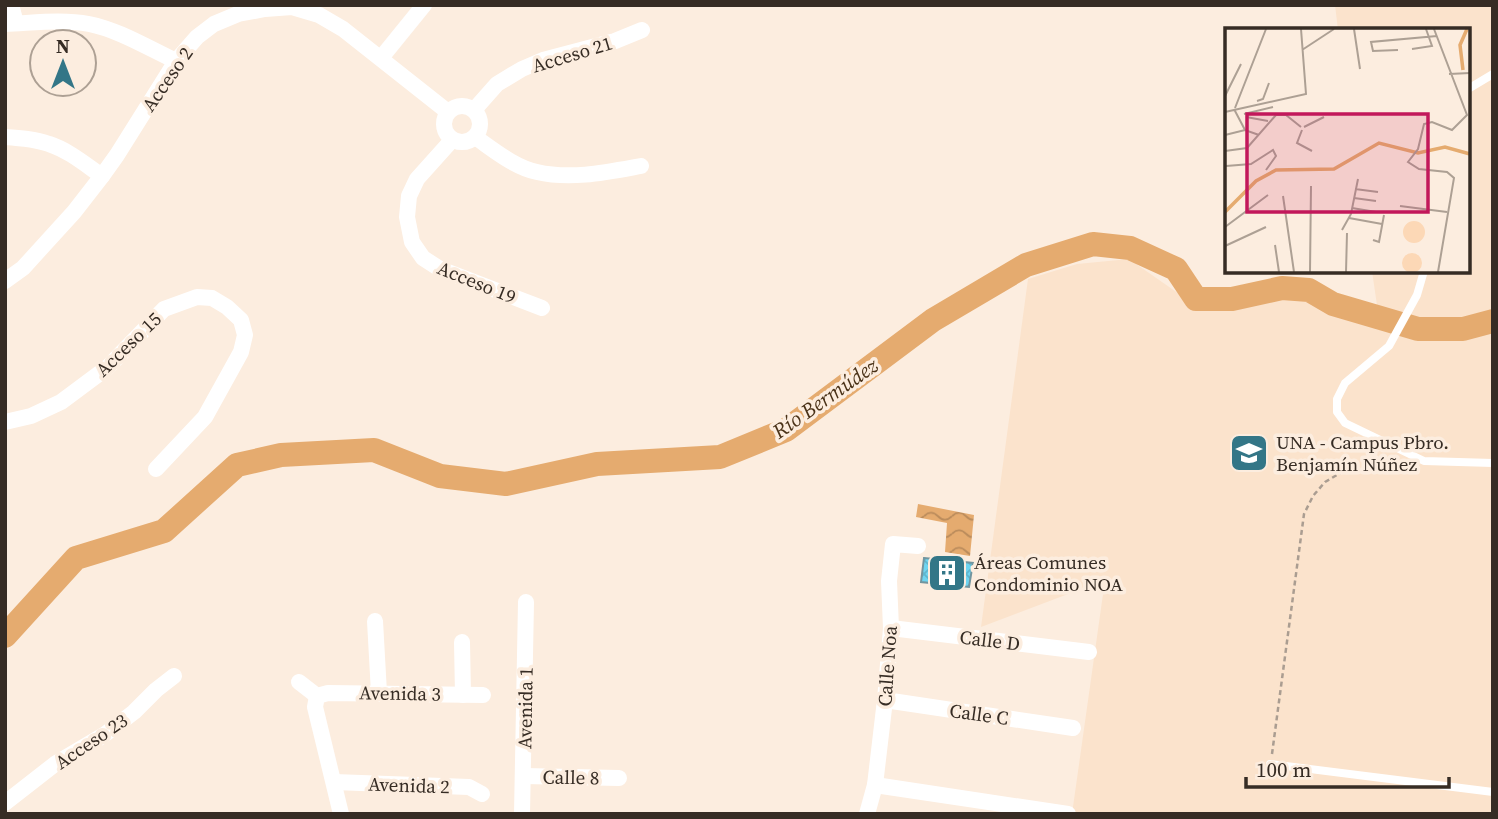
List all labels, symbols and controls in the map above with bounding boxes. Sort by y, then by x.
north arrow [28,28,98,98]
inset map [1225,28,1470,273]
street label: Acceso 21 [529,29,615,79]
text: N [56,33,70,59]
street label: Acceso 2 [135,42,199,116]
street label: Acceso 19 [434,254,520,310]
street label: Acceso 15 [89,306,167,382]
water label: Río Bermúdez [765,350,885,446]
place label: UNA - Campus Pbro. Benjamín Núñez [1276,429,1449,477]
school or university icon: UNA - Campus Pbro. Benjamín Núñez [1228,432,1270,474]
place label: Áreas Comunes Condominio NOA [974,549,1123,597]
building icon: Áreas Comunes Condominio NOA [926,552,968,594]
street label: Calle D [958,623,1022,657]
street label: Calle Noa [871,624,903,707]
street label: Avenida 1 [511,667,539,749]
street label: Avenida 3 [359,679,441,707]
street label: Calle C [948,697,1010,731]
street label: Acceso 23 [50,707,132,775]
scale bar [1246,746,1449,790]
text: 100 m [1256,755,1311,784]
street label: Calle 8 [542,764,600,790]
street label: Avenida 2 [368,771,450,799]

